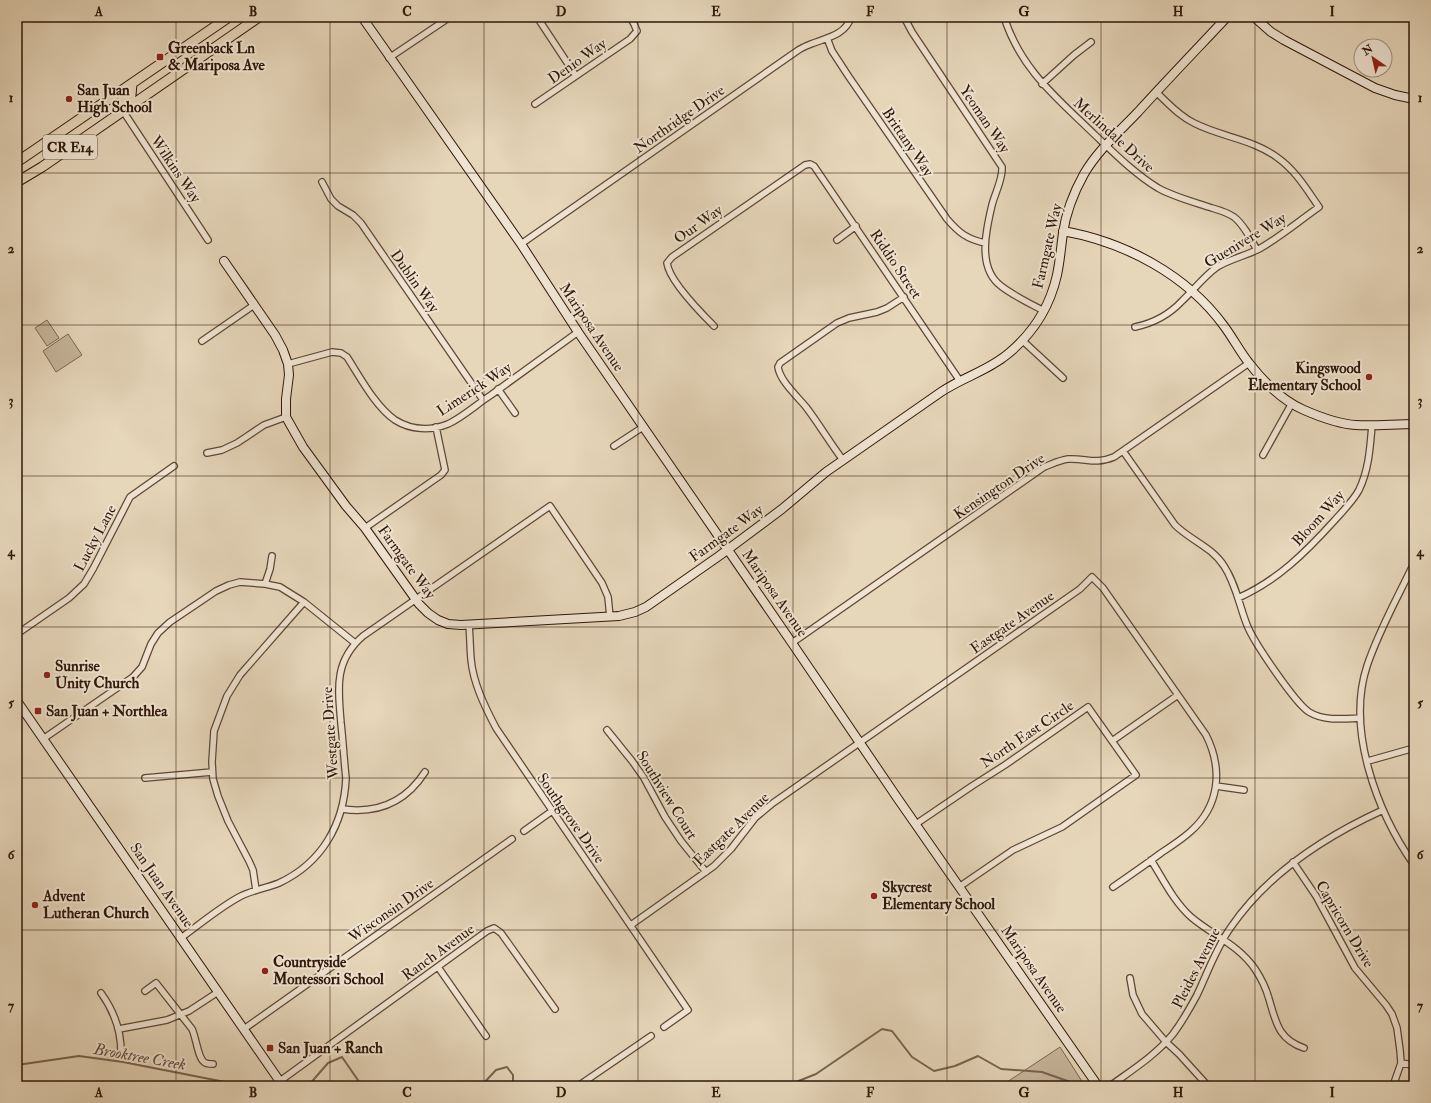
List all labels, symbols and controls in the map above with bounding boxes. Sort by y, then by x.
text: A [94,4,104,20]
text: B [249,4,257,20]
text: C [402,4,412,20]
text: D [556,4,567,20]
text: E [711,4,721,20]
text: F [866,4,875,20]
text: G [1019,4,1030,20]
text: H [1173,4,1184,20]
text: I [1329,4,1335,20]
street label: Denio Way [544,34,611,88]
north arrow [1353,38,1393,78]
place label: Greenback Ln & Mariposa Ave [168,39,266,76]
text: N [1359,41,1376,59]
marker: Greenback Ln & Mariposa Ave [155,52,165,62]
place label: San Juan High School [77,81,152,118]
street label: Northridge Drive [630,81,728,158]
street label: Yeoman Way [955,82,1014,157]
text: 1 [9,90,14,106]
text: 1 [1418,90,1423,106]
marker: San Juan High School [64,94,74,104]
street label: Merlindale Drive [1069,94,1158,177]
street label: Brittany Way [878,104,938,181]
street label: Wilkins Way [146,131,205,207]
road number: CR E14 [43,135,97,159]
street label: Our Way [670,201,727,248]
street label: Farmgate Way [1028,201,1067,291]
street label: Guenivere Way [1201,208,1290,272]
street label: Riddio Street [865,226,926,303]
text: 2 [8,241,15,257]
text: 2 [1417,241,1424,257]
street label: Dublin Way [386,246,443,317]
street label: Mariposa Avenue [554,279,628,376]
street label: Limerick Way [433,358,515,421]
place label: Kingswood Elementary School [1248,359,1362,396]
marker: Kingswood Elementary School [1364,372,1374,382]
text: 3 [9,393,14,409]
text: 3 [1418,393,1423,409]
street label: Kensington Drive [950,449,1048,524]
street label: Bloom Way [1288,486,1349,550]
street label: Farmgate Way [686,500,767,567]
street label: Lucky Lane [70,502,121,575]
street label: Farmgate Way [373,522,440,603]
text: 4 [6,544,15,560]
text: 4 [1415,544,1424,560]
street label: Mariposa Avenue [736,546,812,641]
street label: Eastgate Avenue [967,586,1058,658]
place label: Sunrise Unity Church [55,657,140,694]
marker: Sunrise Unity Church [42,670,52,680]
street label: Westgate Drive [318,686,343,781]
text: 5 [8,695,14,711]
text: 5 [1417,695,1423,711]
street label: North East Circle [977,696,1078,773]
place label: San Juan + Northlea [46,702,168,722]
marker: San Juan + Northlea [33,706,43,716]
street label: Southview Court [632,747,702,843]
street label: Southgrove Drive [532,769,609,867]
street label: Eastgate Avenue [689,788,773,870]
street label: San Juan Avenue [124,839,198,932]
text: 6 [8,847,16,863]
text: 6 [1417,847,1425,863]
street label: Wisconsin Drive [344,874,438,947]
street label: Capricorn Drive [1310,877,1378,972]
place label: Skycrest Elementary School [882,878,995,915]
place label: Advent Lutheran Church [42,887,149,923]
marker: Skycrest Elementary School [869,891,879,901]
marker: Advent Lutheran Church [30,900,40,910]
street label: Ranch Avenue [398,920,478,985]
street label: Mariposa Avenue [995,922,1071,1017]
street label: Pleides Avenue [1168,925,1225,1012]
place label: Countryside Montessori School [272,953,384,989]
marker: Countryside Montessori School [260,966,270,976]
text: 7 [8,998,15,1014]
text: 7 [1417,998,1424,1014]
water label: Brooktree Creek [91,1039,188,1075]
place label: San Juan + Ranch [278,1039,383,1059]
marker: San Juan + Ranch [265,1043,275,1053]
text: A [94,1085,104,1101]
text: B [249,1085,257,1101]
text: C [402,1085,412,1101]
text: D [556,1085,567,1101]
text: E [711,1085,721,1101]
text: F [866,1085,875,1101]
text: G [1019,1085,1030,1101]
text: H [1173,1085,1184,1101]
text: I [1329,1085,1335,1101]

